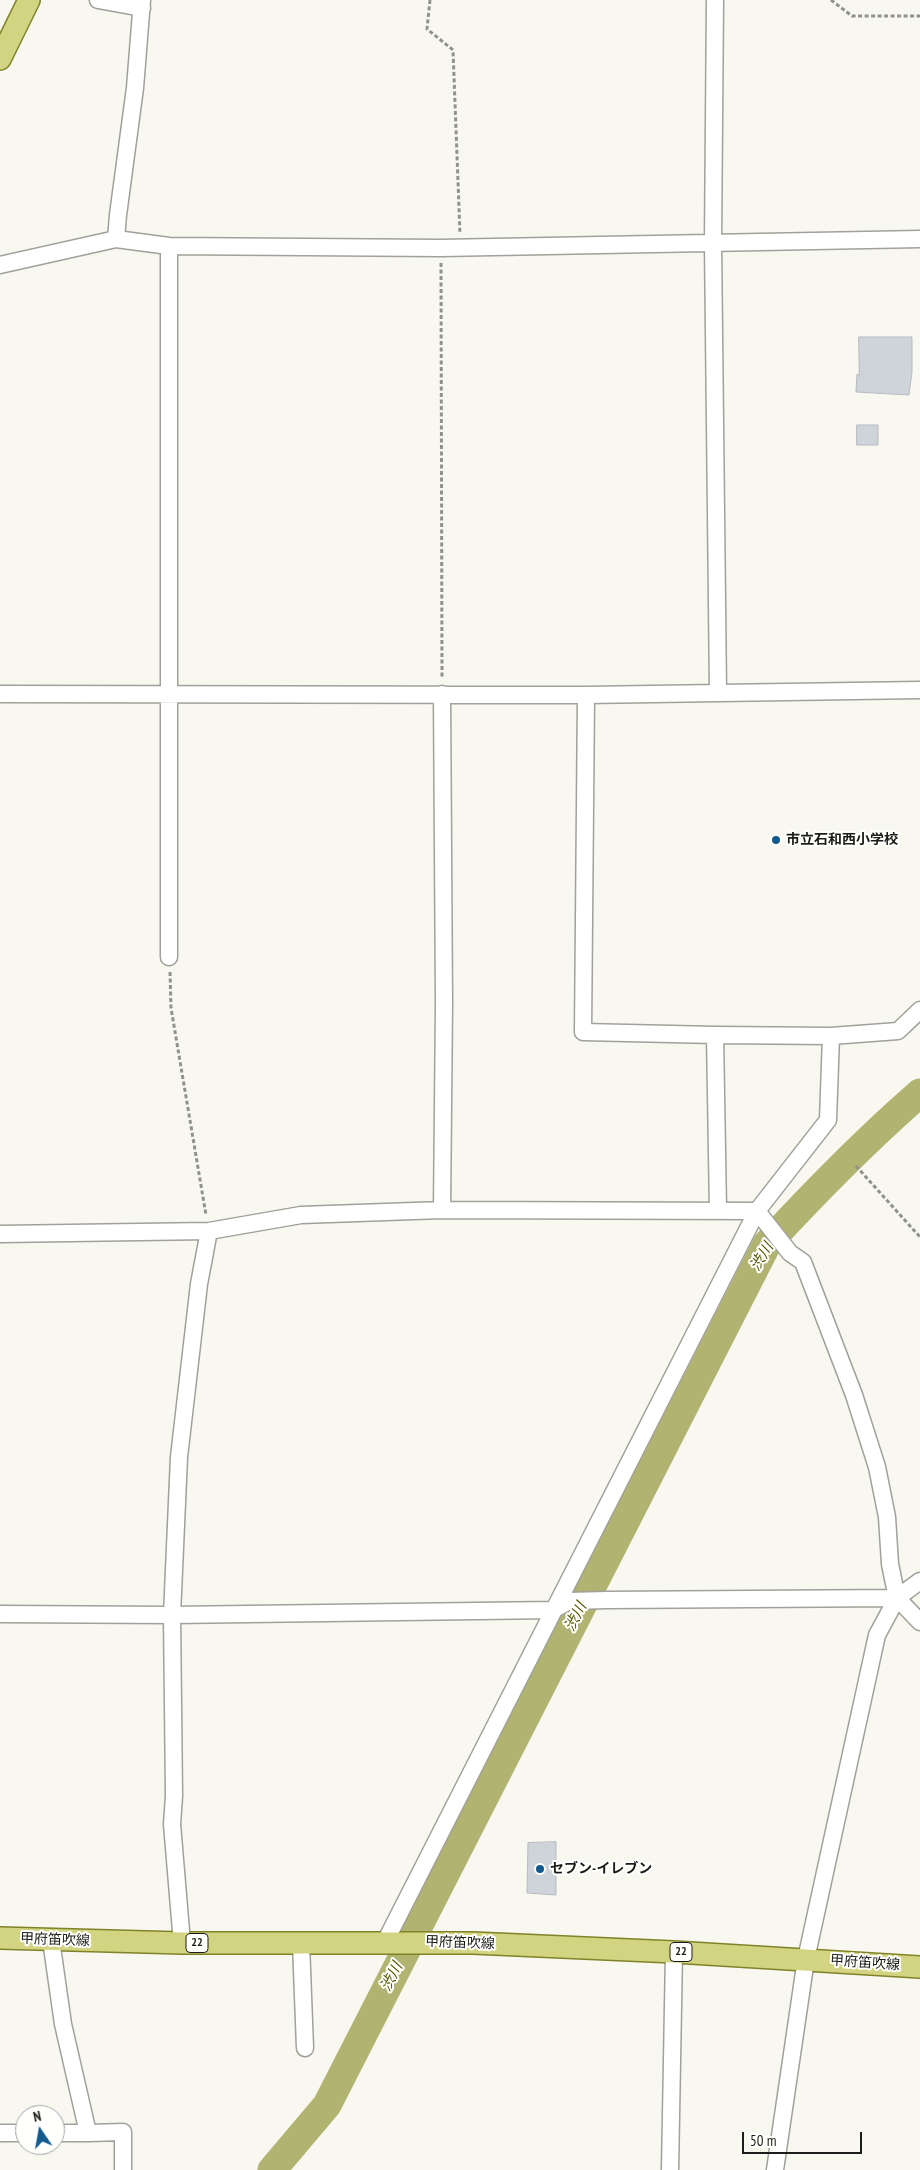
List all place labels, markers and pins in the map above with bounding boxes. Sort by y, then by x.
place label: 市立石和西小学校 [786,832,898,848]
marker: 市立石和西小学校 [770,834,782,846]
place label: セブン-イレブン [550,1861,652,1877]
marker: セブン-イレブン [534,1863,546,1875]

